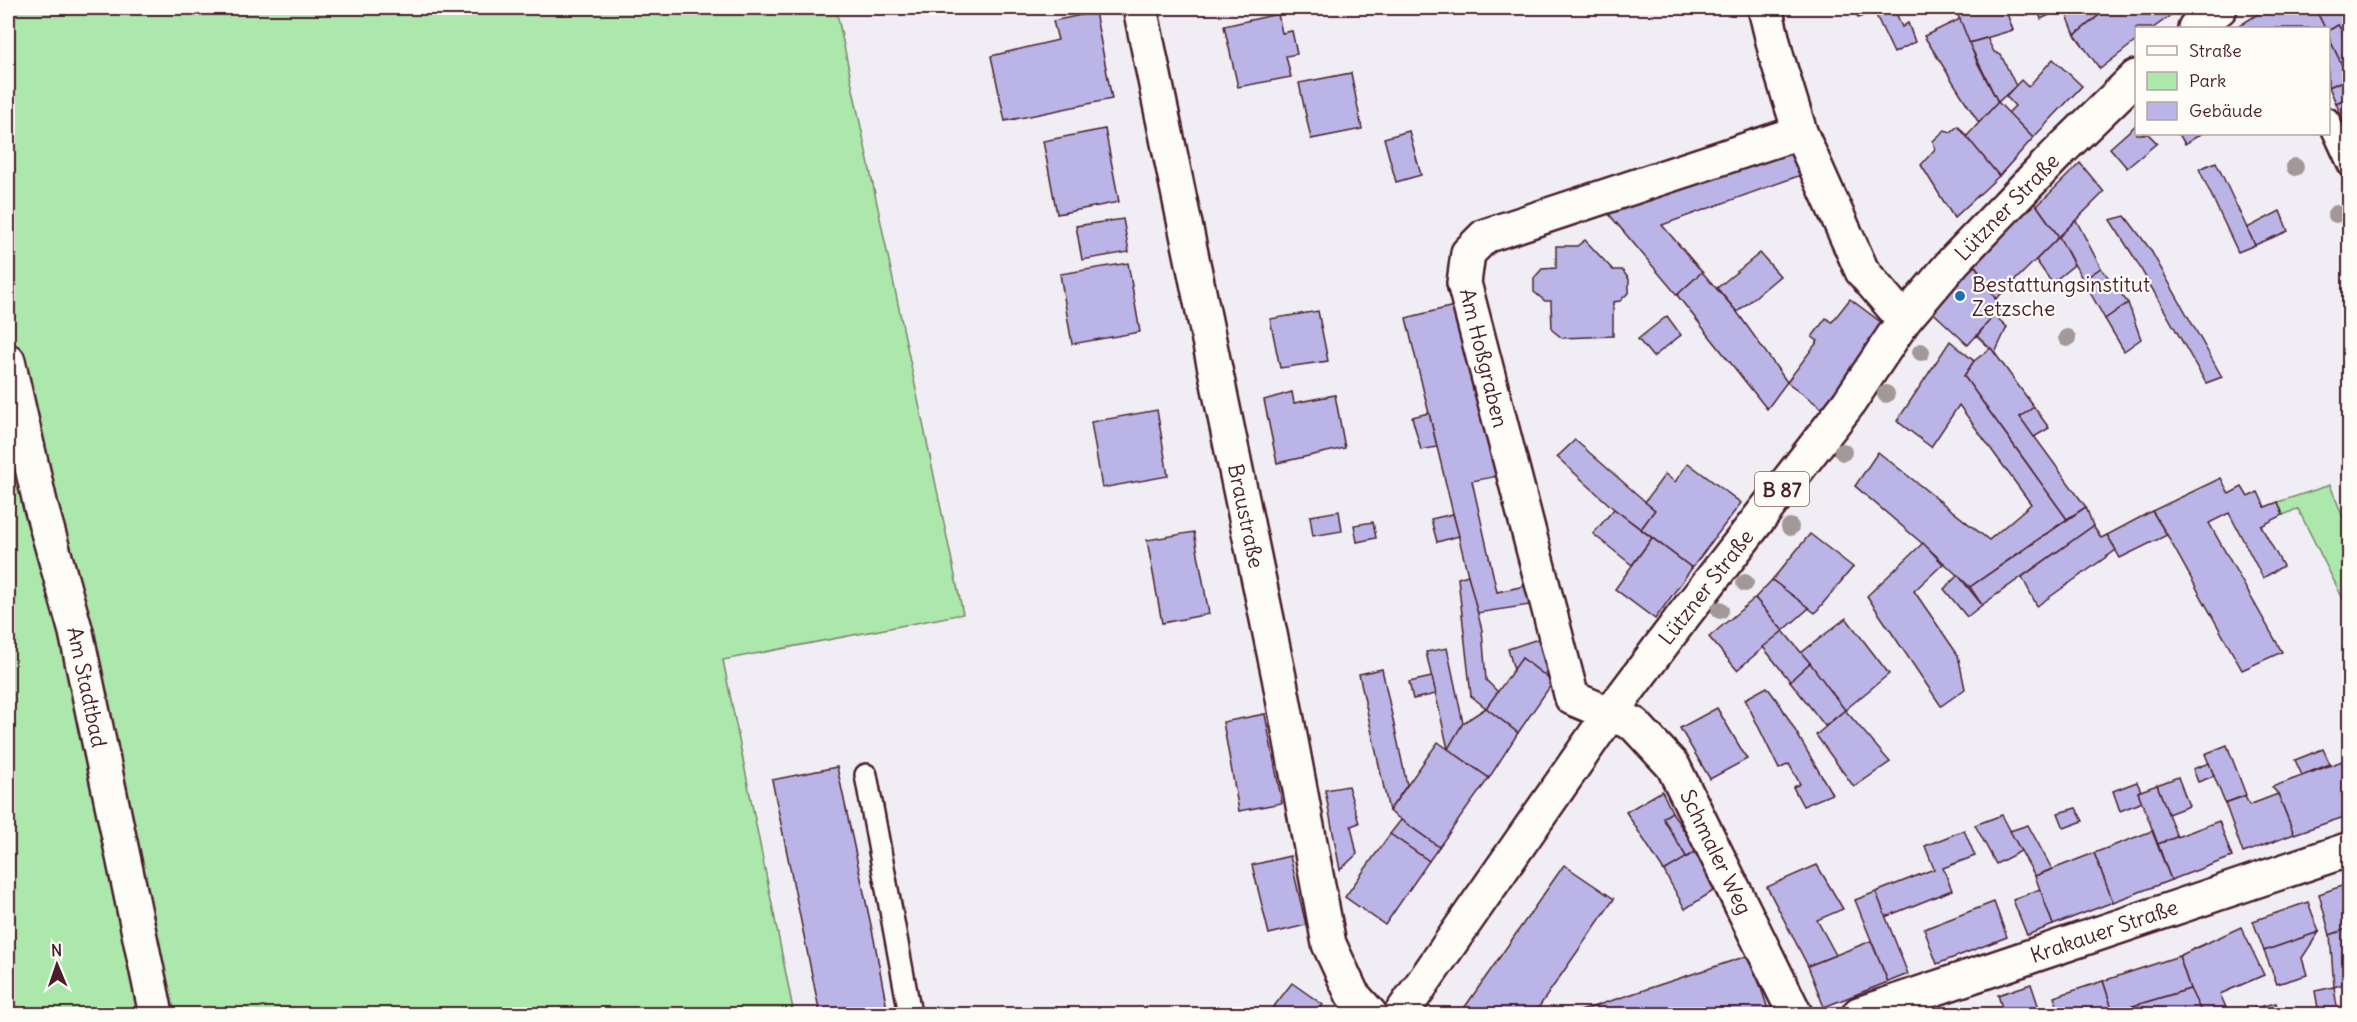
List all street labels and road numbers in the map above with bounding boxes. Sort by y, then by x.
street label: Lützner Straße [1949,148,2065,266]
street label: Am Hoßgraben [1454,286,1514,430]
street label: Braustraße [1222,461,1270,571]
road number: B 87 [1755,472,1809,506]
street label: Lützner Straße [1653,524,1759,650]
street label: Am Stadtbad [61,624,113,750]
street label: Schmaler Weg [1674,785,1758,919]
street label: Krakauer Straße [2027,893,2181,969]

